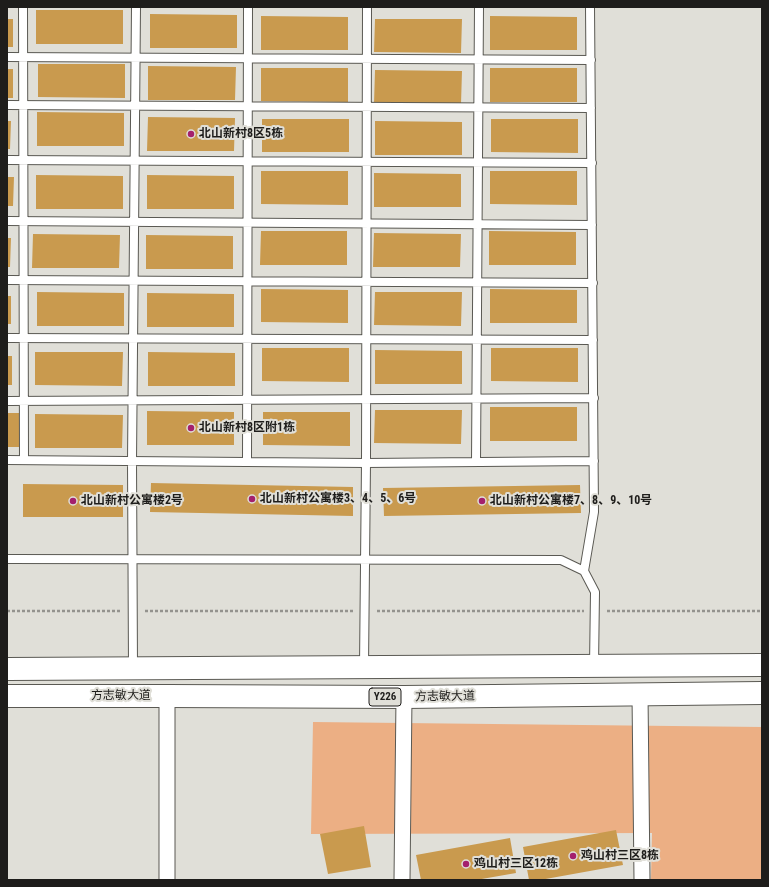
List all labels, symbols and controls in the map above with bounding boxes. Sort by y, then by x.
place label: 北山新村8区5栋 [199,127,283,141]
marker: 北山新村8区5栋 [186,129,196,139]
place label: 北山新村8区附1栋 [199,421,295,435]
marker: 北山新村8区附1栋 [186,423,196,433]
place label: 北山新村公寓楼3、4、5、6号 [260,492,416,506]
place label: 北山新村公寓楼2号 [81,494,183,508]
marker: 北山新村公寓楼3、4、5、6号 [247,494,257,504]
place label: 北山新村公寓楼7、8、9、10号 [490,494,652,508]
marker: 北山新村公寓楼2号 [68,496,78,506]
marker: 北山新村公寓楼7、8、9、10号 [477,496,487,506]
road number: Y226 [369,688,401,706]
street label: 方志敏大道 [91,689,151,703]
street label: 方志敏大道 [415,689,475,705]
place label: 鸡山村三区8栋 [581,849,659,863]
marker: 鸡山村三区8栋 [568,851,578,861]
place label: 鸡山村三区12栋 [474,857,558,871]
marker: 鸡山村三区12栋 [461,859,471,869]

